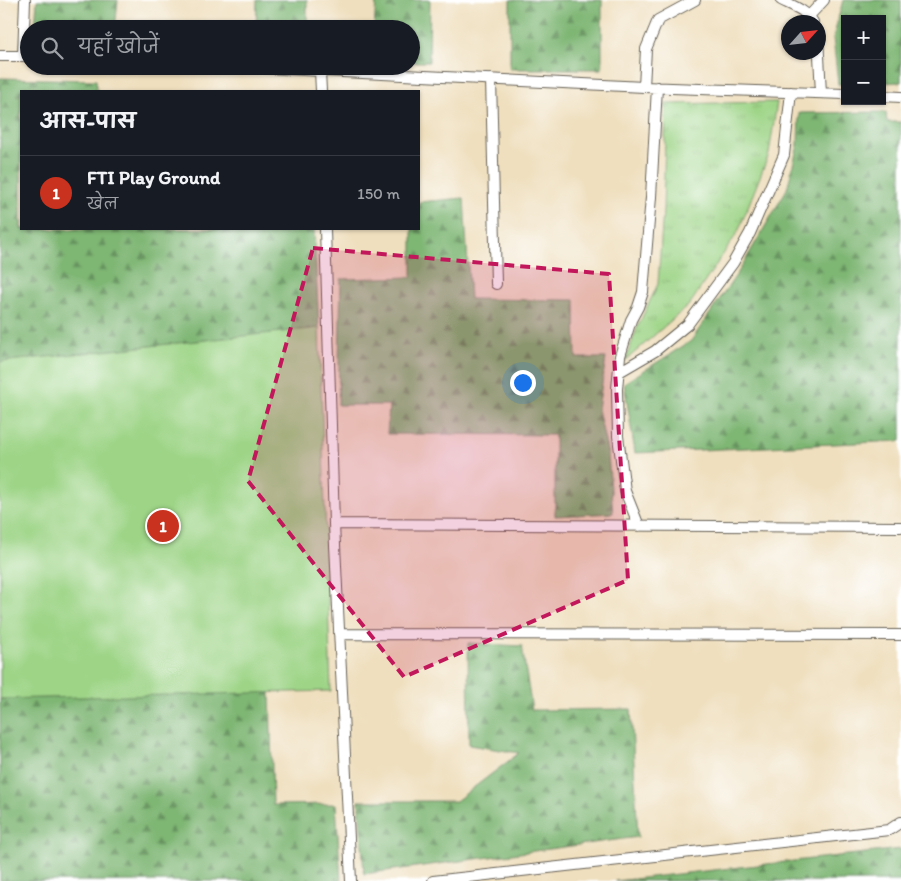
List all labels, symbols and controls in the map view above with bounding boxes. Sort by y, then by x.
north arrow [781,15,826,60]
map controls [841,15,886,105]
button: + [841,15,886,60]
search box [20,20,420,75]
icon: search [38,34,66,62]
text: यहाँ खोजें [78,35,159,58]
button: − [841,60,886,105]
text: आस-पास [40,108,136,133]
text: FTI Play Ground [87,166,220,189]
text: 1 [52,184,60,203]
text: 150 m [357,184,400,203]
text: खेल [87,194,118,213]
your location [510,370,536,396]
pin: 1 [147,507,179,545]

